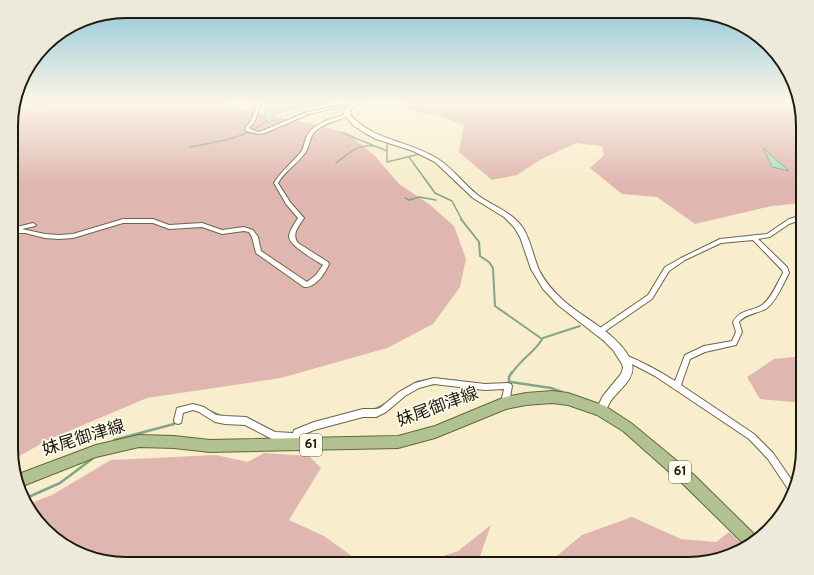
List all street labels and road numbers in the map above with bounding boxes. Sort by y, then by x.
street label: 妹尾御津線 [394,383,482,433]
street label: 妹尾御津線 [40,416,128,462]
road number: 61 [300,434,322,456]
road number: 61 [669,461,691,483]

